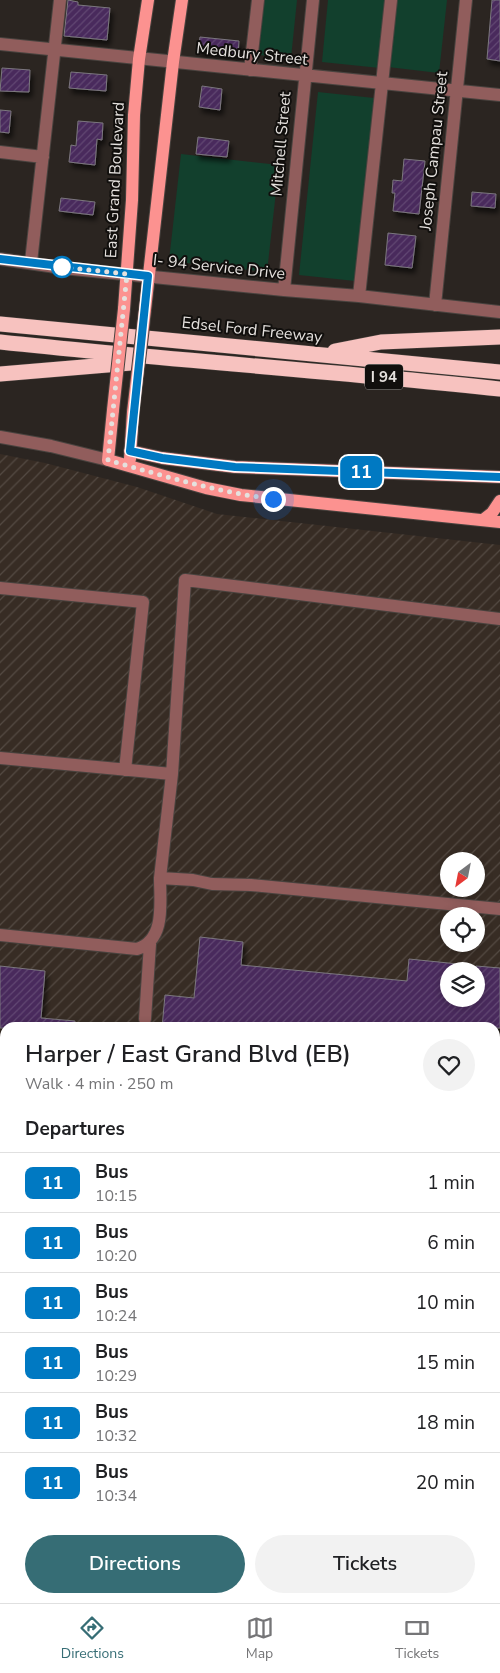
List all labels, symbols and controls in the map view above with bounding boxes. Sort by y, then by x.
street label: Medbury Street [195,37,309,71]
street label: Joseph Campau Street [415,70,453,233]
street label: Mitchell Street [265,90,297,197]
street label: East Grand Boulevard [100,101,130,259]
street label: I- 94 Service Drive [152,249,286,285]
unlabelled marker [51,256,73,278]
street label: Edsel Ford Freeway [181,312,324,348]
road number: I 94 [365,364,403,390]
line badge: 11 [338,456,384,488]
text: 11 [350,460,372,484]
your location [261,487,286,512]
north arrow [440,852,485,898]
map controls [440,852,485,1007]
button: locate [440,907,485,952]
button: layers [440,962,485,1007]
text: Harper / East Grand Blvd (EB) [25,1038,351,1070]
button: heart [423,1039,475,1091]
text: Walk · 4 min · 250 m [25,1073,173,1095]
text: Departures [25,1116,125,1142]
text: Bus [95,1159,128,1185]
text: 1 min [427,1170,475,1196]
text: 11 [42,1171,63,1195]
text: 10:15 [95,1185,137,1207]
text: Bus [95,1219,128,1245]
text: 6 min [427,1230,475,1256]
text: 11 [42,1231,63,1255]
text: 10:20 [95,1245,137,1267]
text: Bus [95,1279,128,1305]
text: 10 min [416,1290,475,1316]
text: 11 [42,1291,63,1315]
text: 10:24 [95,1305,137,1327]
text: Bus [95,1339,128,1365]
text: 15 min [416,1350,475,1376]
text: 11 [42,1351,63,1375]
text: 10:29 [95,1365,137,1387]
text: Bus [95,1399,128,1425]
text: 18 min [416,1410,475,1436]
text: 11 [42,1411,63,1435]
text: 10:32 [95,1425,137,1447]
text: Bus [95,1459,128,1485]
text: 20 min [416,1470,475,1496]
text: 11 [42,1471,63,1495]
text: 10:34 [95,1485,137,1507]
button: Directions [25,1535,245,1593]
button: Tickets [255,1535,475,1593]
tab: Directions [61,1614,124,1663]
tab: Map [246,1614,274,1663]
tab: Tickets [395,1614,439,1663]

